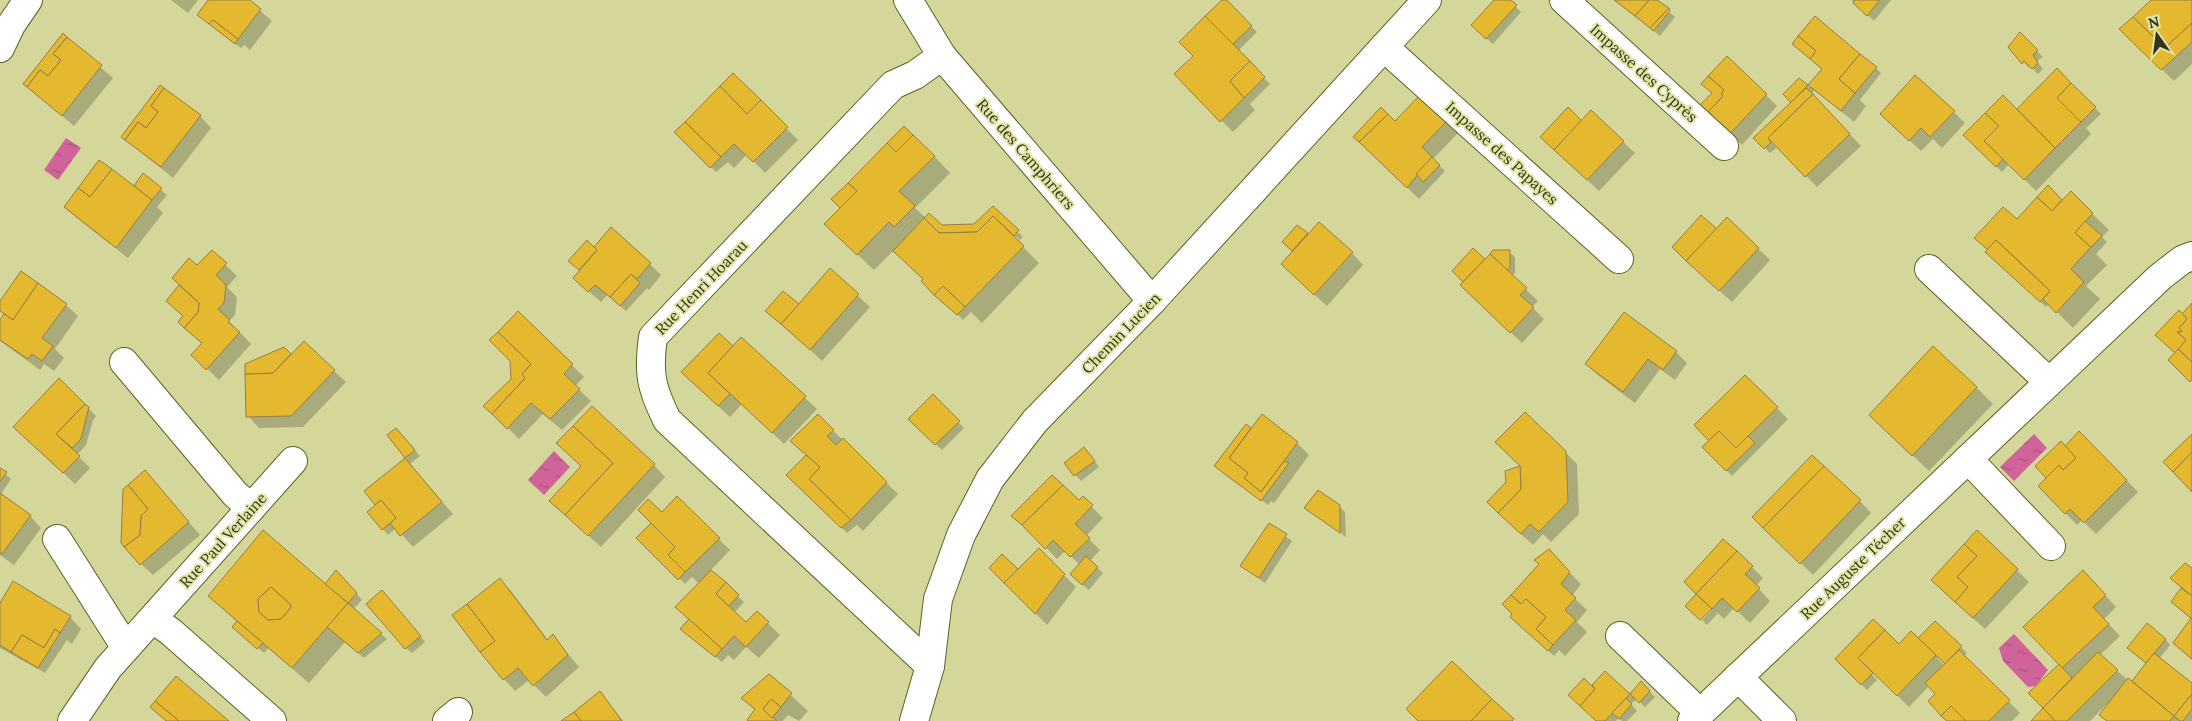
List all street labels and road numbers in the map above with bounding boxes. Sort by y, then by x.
street label: Impasse des Cyprès [1586,20,1702,126]
street label: Rue des Camphriers [973,95,1079,213]
street label: Impasse des Papayes [1442,97,1562,209]
street label: Rue Henri Hoarau [651,236,751,338]
street label: Chemin Lucien [1078,289,1164,377]
street label: Rue Paul Verlaine [175,489,271,591]
street label: Rue Auguste Técher [1796,512,1910,623]

